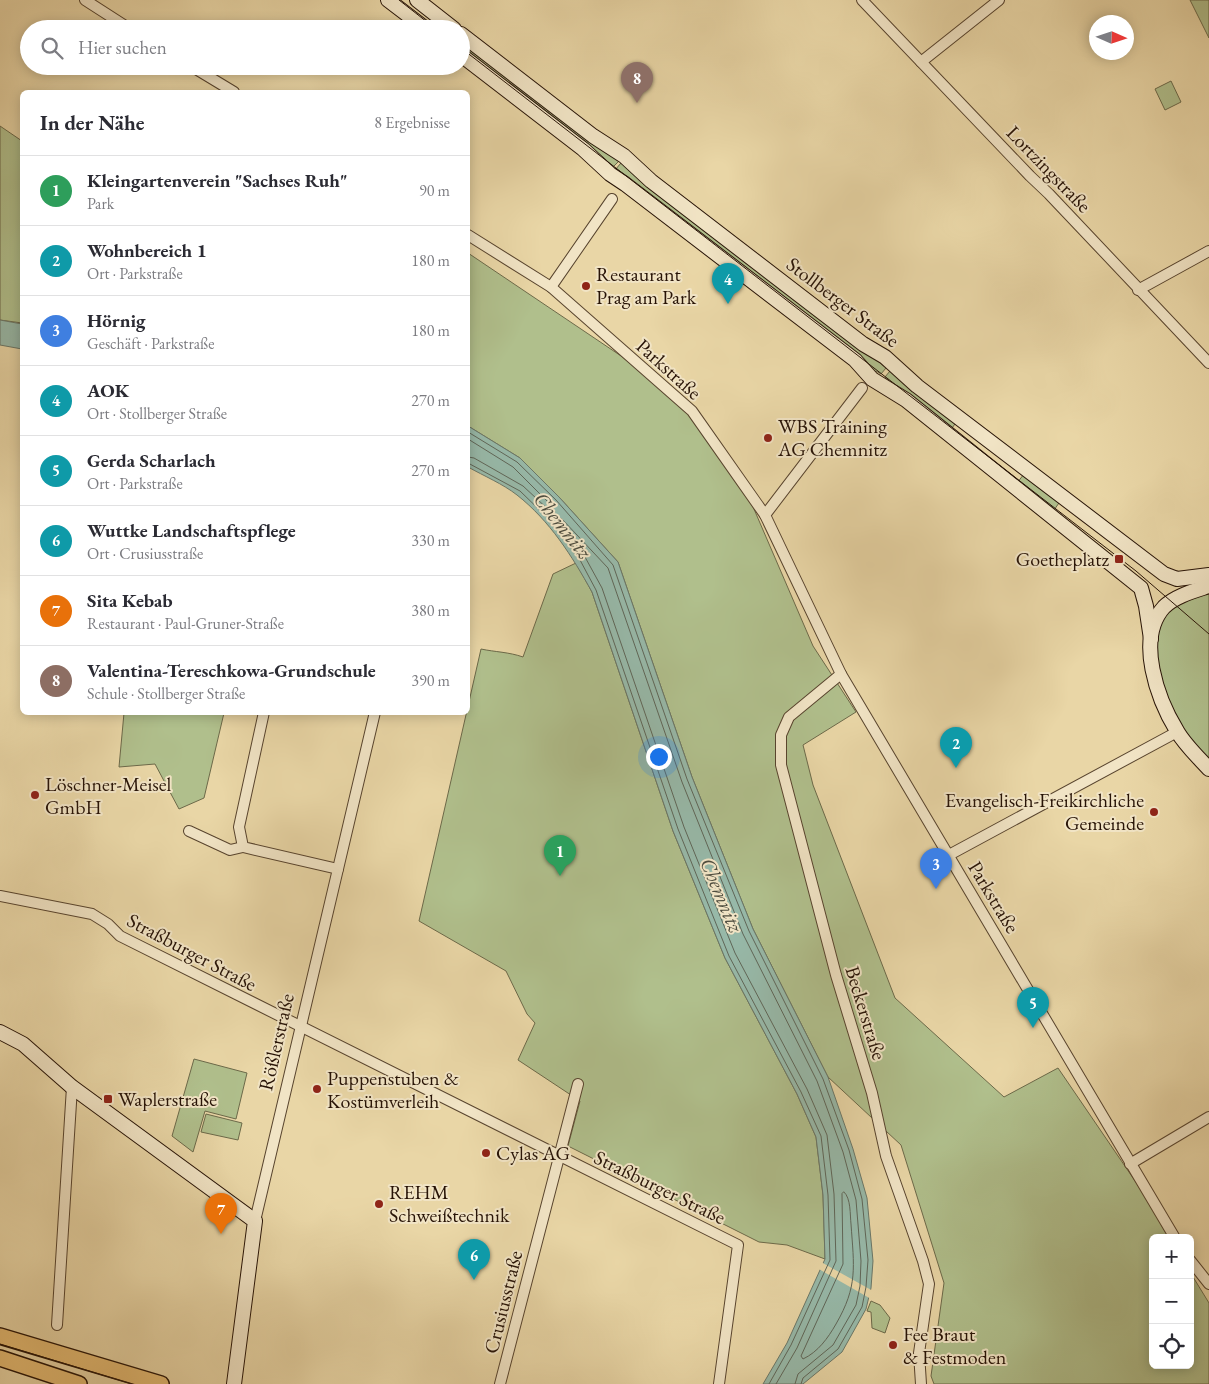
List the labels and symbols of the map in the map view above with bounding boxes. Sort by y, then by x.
north arrow [1089,15,1134,60]
pin: 8 [621,62,653,103]
street label: Lortzingstraße [1001,120,1097,218]
street label: Stollberger Straße [781,251,905,353]
place label: Restaurant Prag am Park [596,261,697,310]
pin: 4 [712,263,744,304]
marker: Restaurant Prag am Park [580,280,592,292]
street label: Parkstraße [631,333,707,405]
place label: WBS Training AG Chemnitz [777,413,887,462]
marker: WBS Training AG Chemnitz [762,432,774,444]
water label: Chemnitz [528,486,599,564]
place label: Goetheplatz [1016,546,1109,572]
marker: Goetheplatz [1113,553,1125,565]
pin: 2 [940,727,972,768]
your location [646,744,672,770]
place label: Löschner-Meisel GmbH [45,771,172,820]
place label: Evangelisch-Freikirchliche Gemeinde [945,787,1144,836]
marker: Löschner-Meisel GmbH [29,789,41,801]
marker: Evangelisch-Freikirchliche Gemeinde [1148,806,1160,818]
pin: 1 [544,835,576,876]
pin: 3 [920,848,952,889]
water label: Chemnitz [694,853,750,937]
street label: Parkstraße [962,856,1026,938]
street label: Straßburger Straße [123,907,261,997]
street label: Beckerstraße [839,963,893,1063]
pin: 5 [1017,987,1049,1028]
street label: Rößlerstraße [252,991,300,1093]
place label: Puppenstuben & Kostümverleih [327,1065,459,1114]
marker: Puppenstuben & Kostümverleih [311,1083,323,1095]
place label: Waplerstraße [118,1086,217,1112]
marker: Waplerstraße [102,1093,114,1105]
place label: Cylas AG [496,1140,570,1166]
street label: Straßburger Straße [590,1144,730,1230]
marker: Cylas AG [480,1147,492,1159]
place label: REHM Schweißtechnik [389,1179,510,1228]
pin: 7 [205,1193,237,1234]
marker: REHM Schweißtechnik [373,1198,385,1210]
pin: 6 [458,1239,490,1280]
street label: Crusiusstraße [478,1248,528,1356]
place label: Fee Braut & Festmoden [903,1321,1007,1370]
marker: Fee Braut & Festmoden [887,1339,899,1351]

